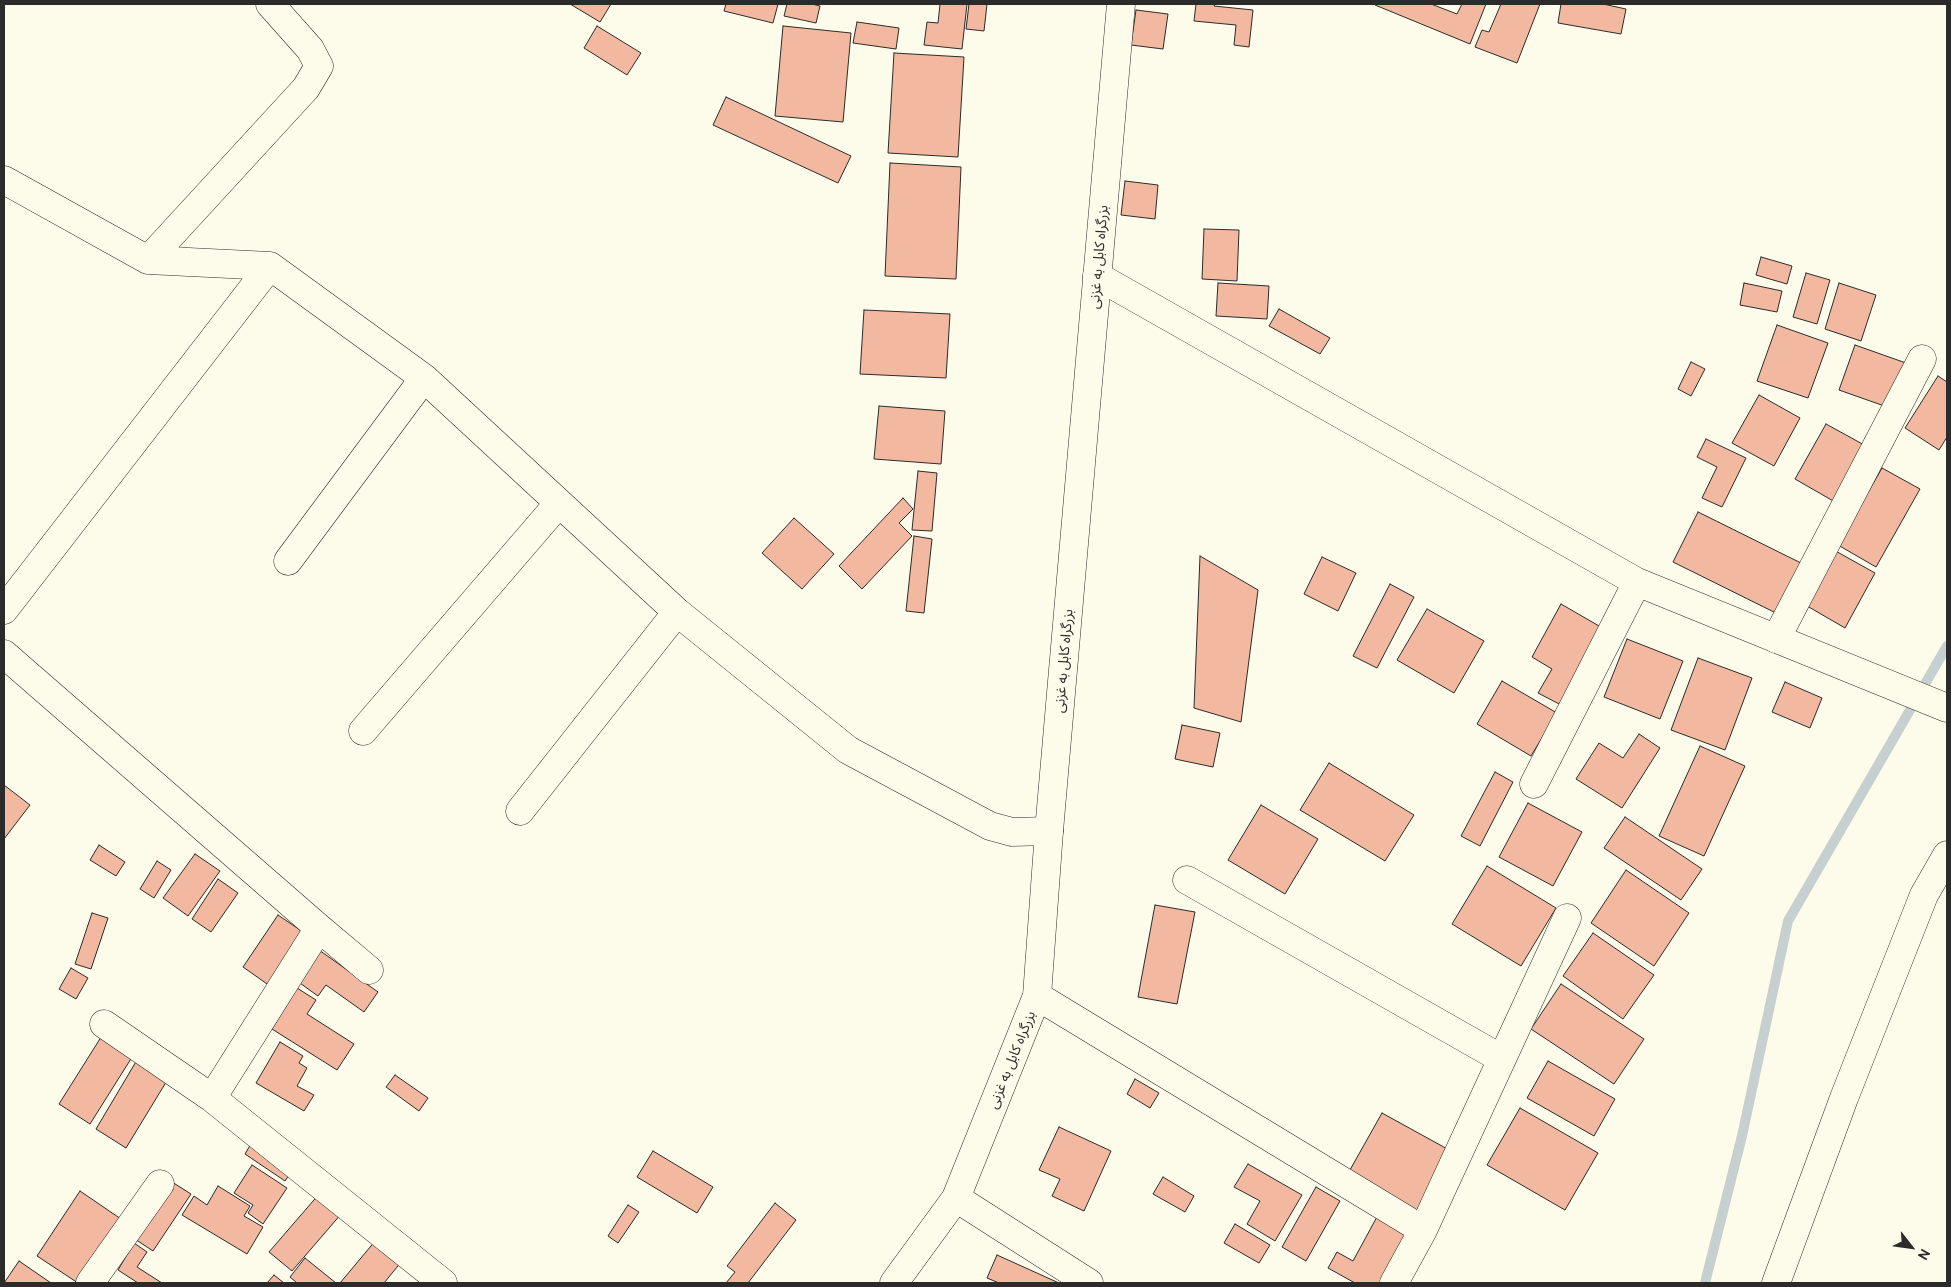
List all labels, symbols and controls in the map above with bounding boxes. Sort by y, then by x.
street label: بزرگراه کابل به غزنی [1086,204,1112,310]
street label: بزرگراه کابل به غزنی [1051,608,1077,714]
street label: بزرگراه کابل به غزنی [985,1009,1039,1111]
north arrow [1886,1222,1936,1272]
text: N [1914,1246,1934,1263]

